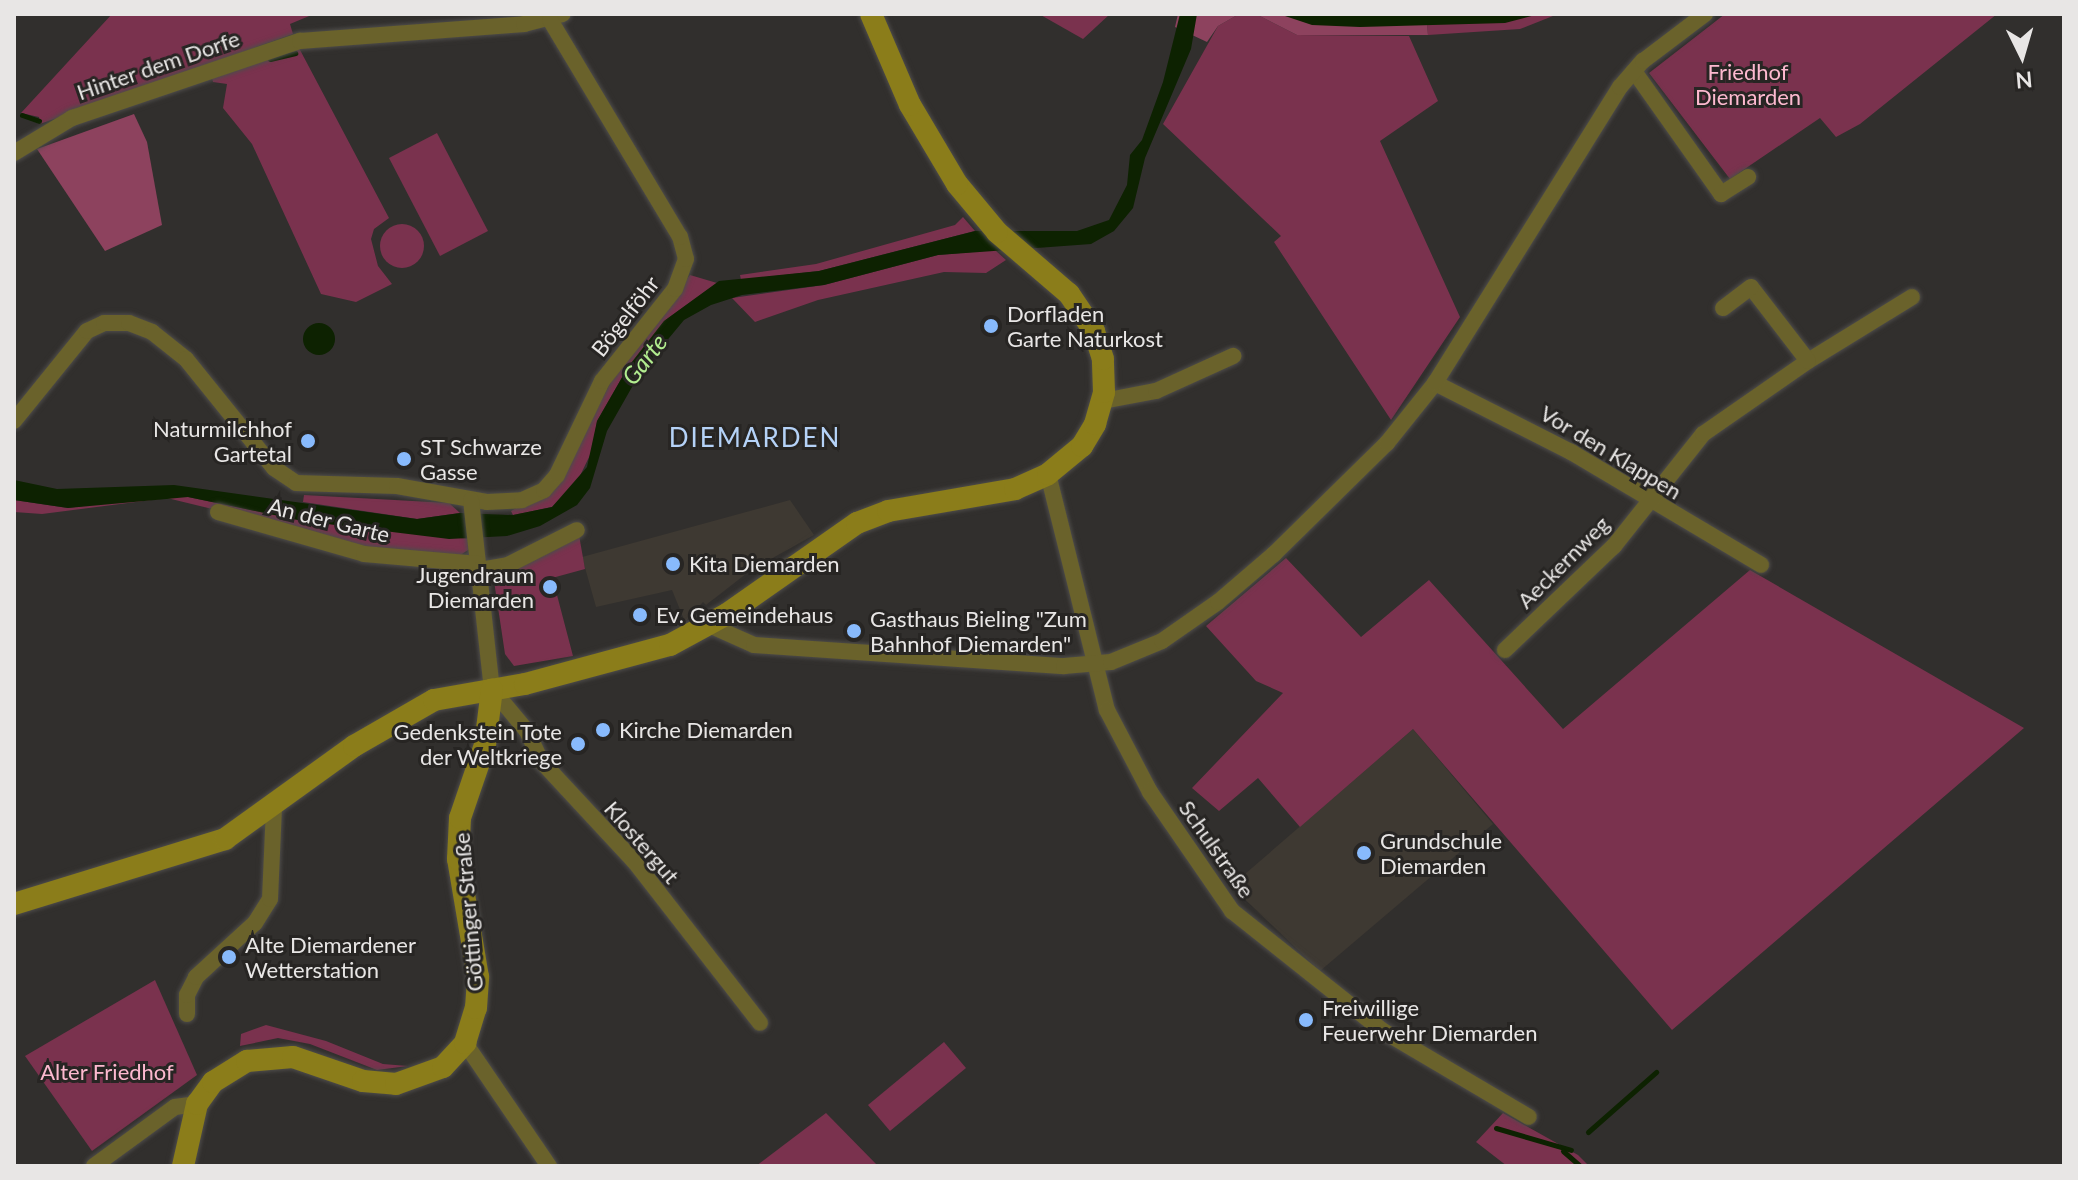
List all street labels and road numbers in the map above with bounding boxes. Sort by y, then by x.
street label: Hinter dem Dorfe [73,25,243,105]
street label: Bögelföhr [585,271,665,361]
street label: Vor den Klappen [1535,399,1687,505]
street label: An der Garte [265,492,393,548]
street label: Aeckernweg [1511,510,1615,614]
street label: Klostergut [599,795,685,889]
street label: Schulstraße [1174,795,1260,903]
street label: Göttinger Straße [448,831,488,993]

